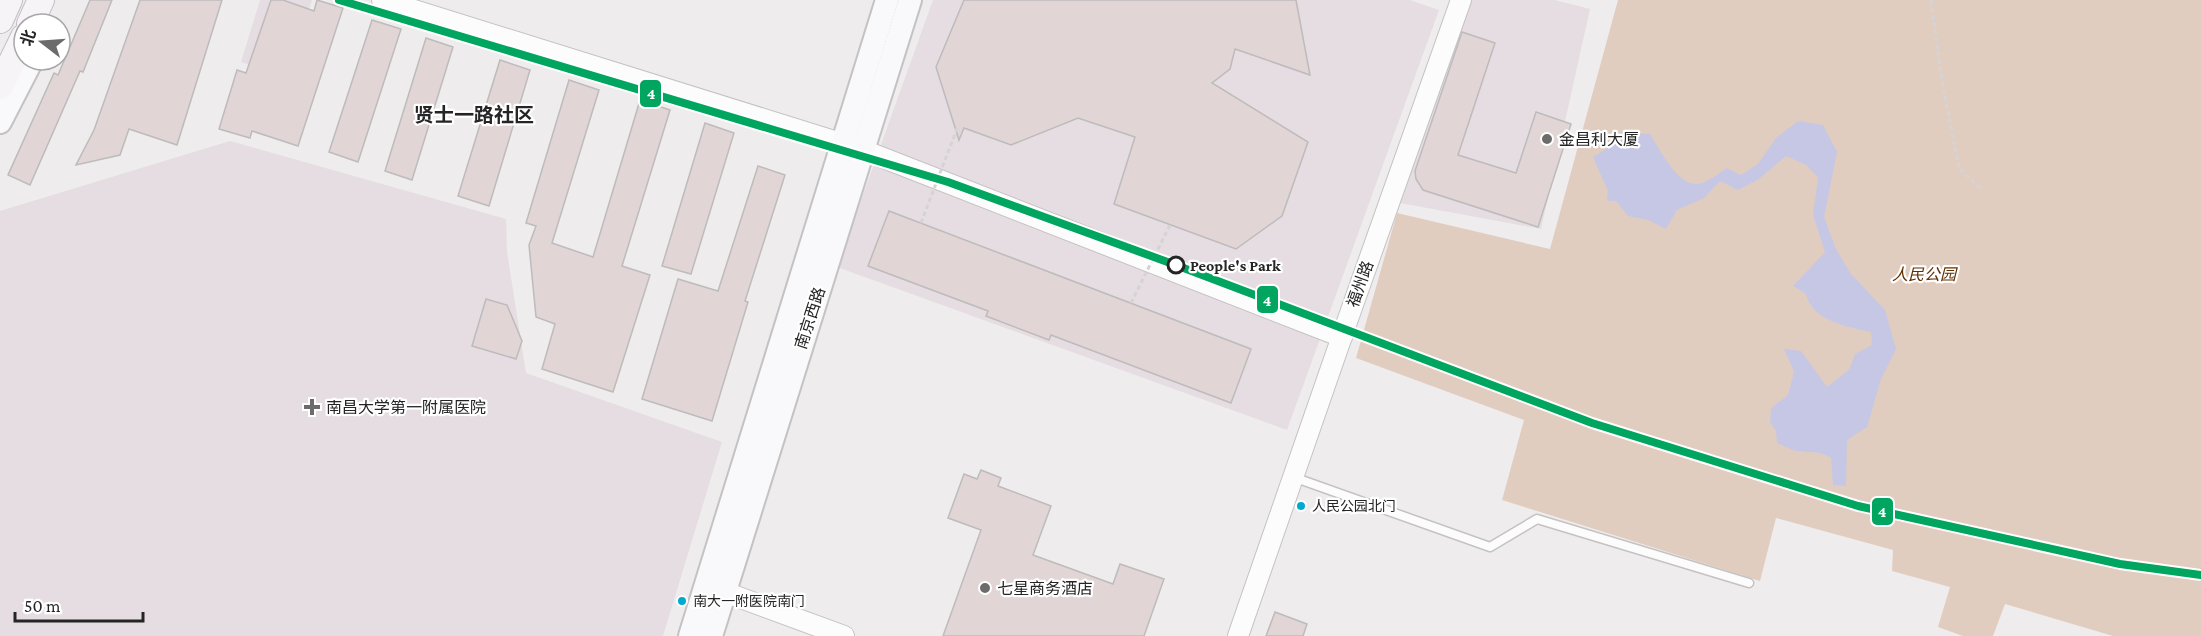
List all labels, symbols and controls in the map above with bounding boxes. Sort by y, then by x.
north arrow [12,12,72,72]
text: 北 [18,28,39,48]
line badge: 4 [639,79,662,108]
text: 4 [647,85,656,102]
district label: 贤士一路社区 [414,104,534,126]
place label: 金昌利大厦 [1559,131,1639,148]
marker: 金昌利大厦 [1540,132,1554,146]
marker: People's Park [1167,256,1185,274]
place label: People's Park [1190,257,1281,274]
street label: 福州路 [1344,259,1376,309]
park label: 人民公园 [1892,266,1958,283]
street label: 南京西路 [792,285,828,351]
line badge: 4 [1256,285,1279,314]
text: 4 [1263,292,1272,309]
marker: 南昌大学第一附属医院 [303,398,321,416]
place label: 南昌大学第一附属医院 [326,399,486,416]
line badge: 4 [1871,497,1894,526]
place label: 人民公园北门 [1312,498,1396,514]
marker: 人民公园北门 [1295,500,1307,512]
text: 4 [1878,503,1887,520]
place label: 七星商务酒店 [997,580,1093,597]
marker: 七星商务酒店 [978,581,992,595]
scale bar [15,585,142,623]
place label: 南大一附医院南门 [693,593,805,609]
marker: 南大一附医院南门 [676,595,688,607]
text: 50 m [24,596,61,616]

